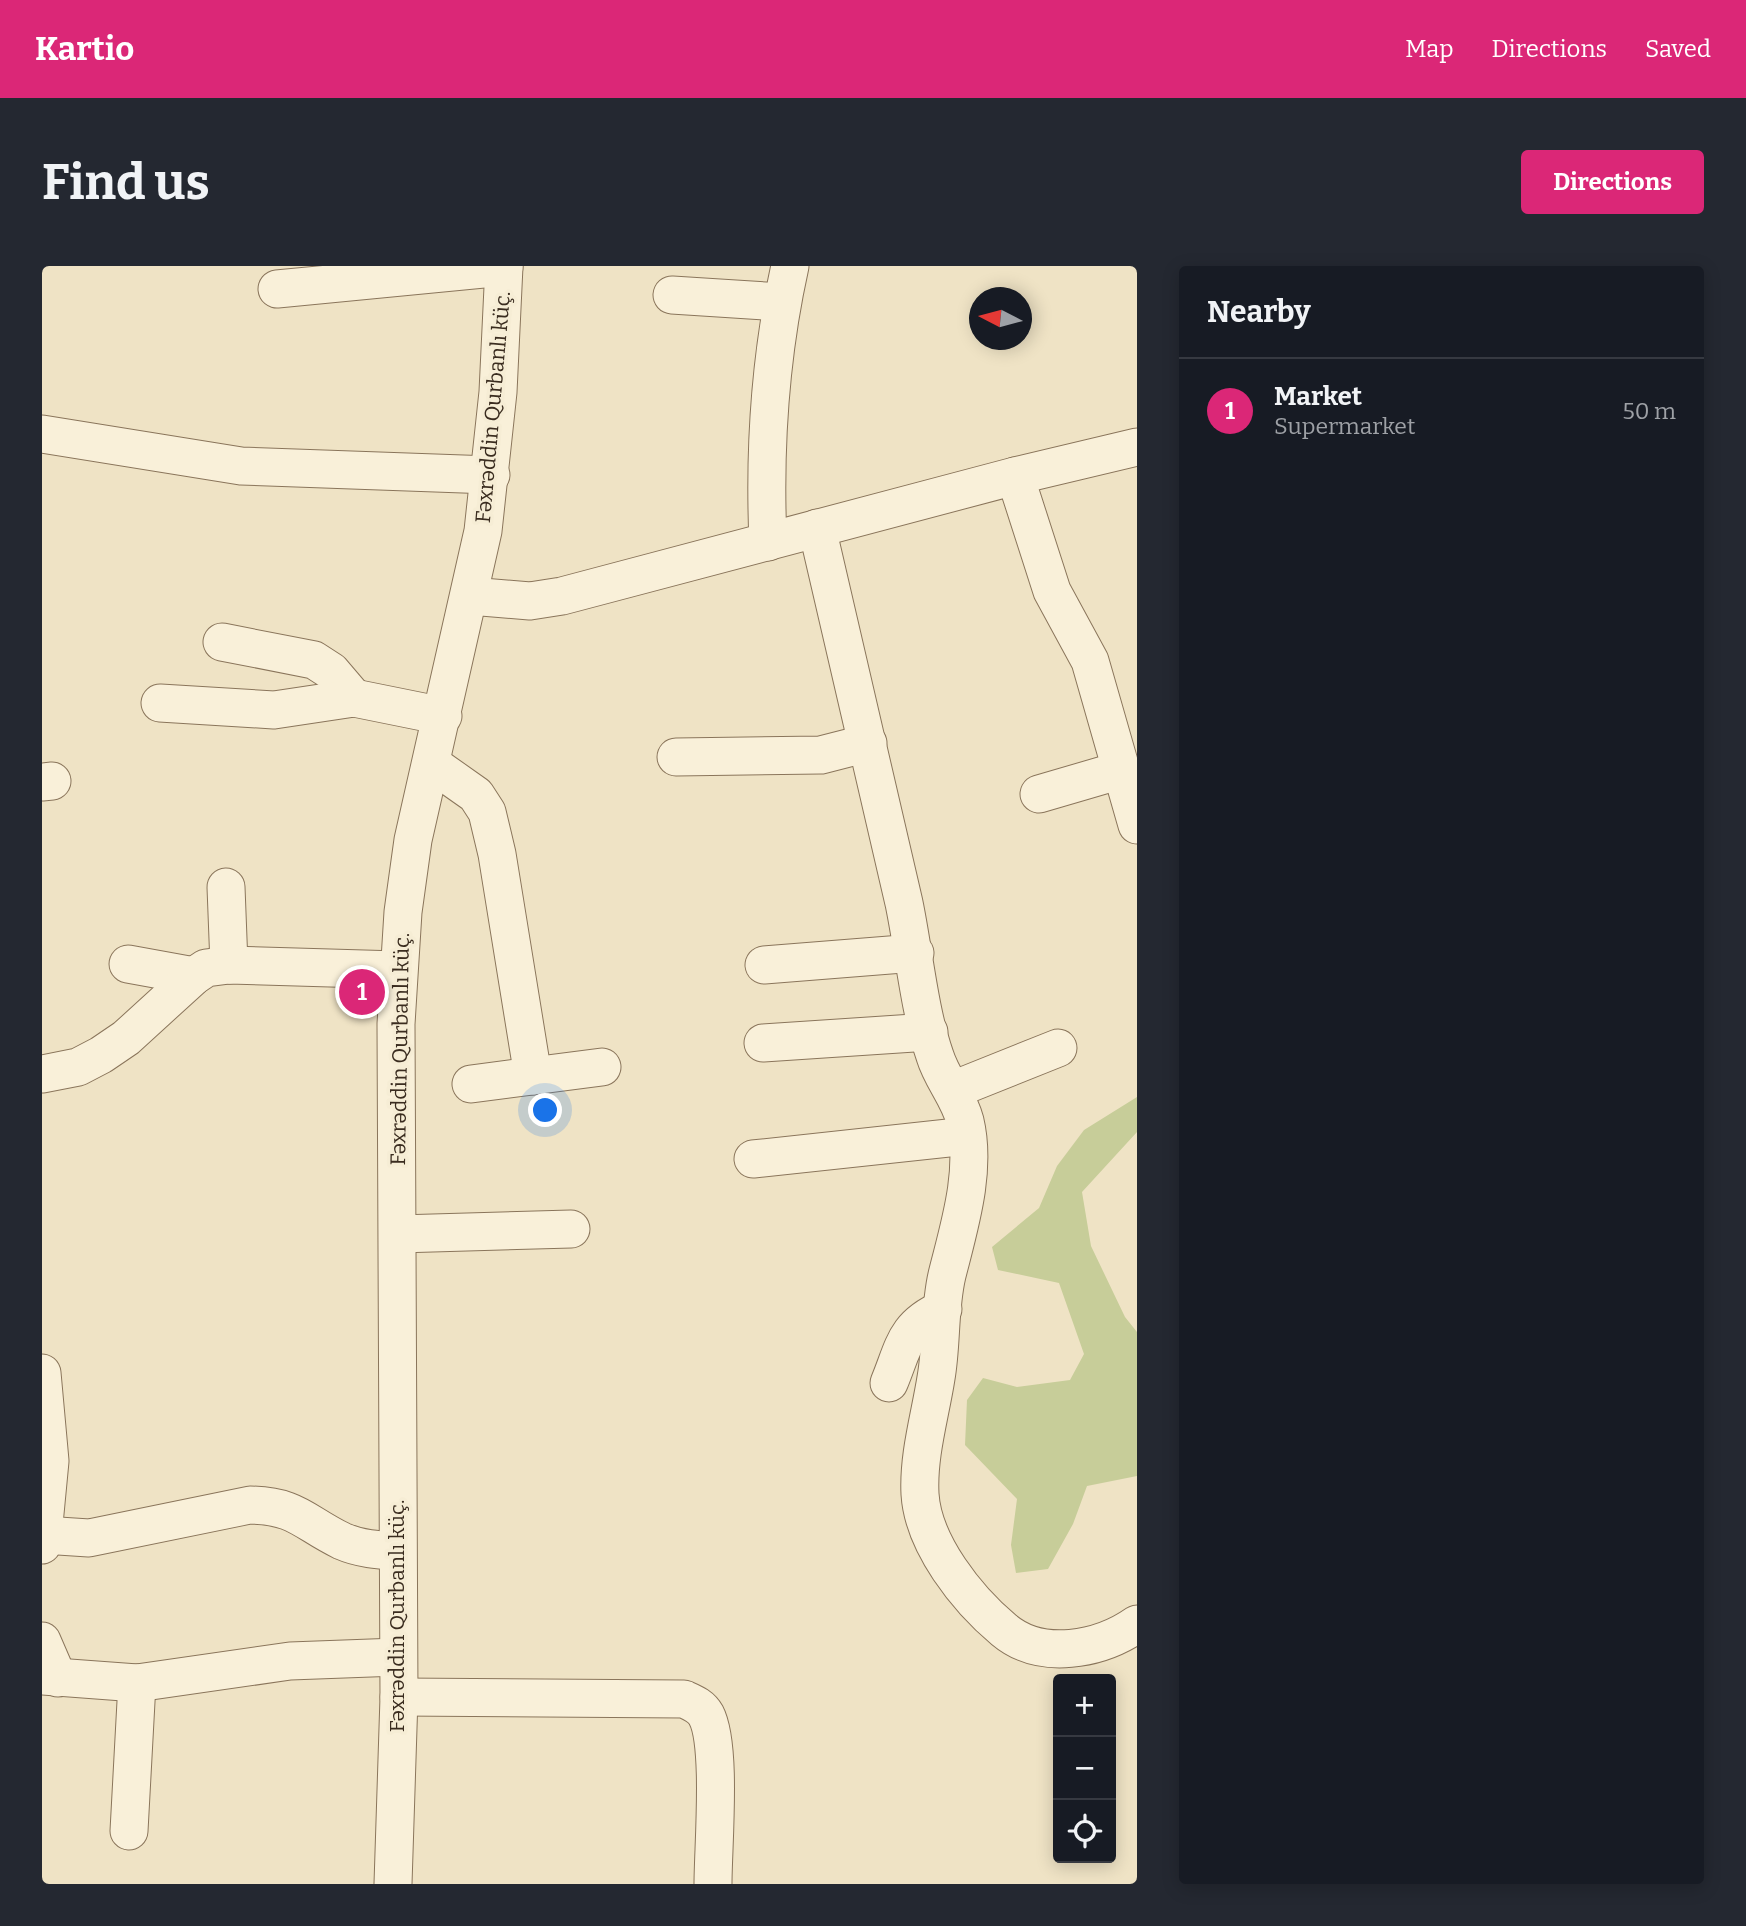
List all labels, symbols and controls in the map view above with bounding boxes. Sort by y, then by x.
text: Kartio [35,29,134,69]
text: Map [1405,35,1454,63]
text: Directions [1492,35,1607,63]
text: Saved [1645,35,1711,63]
button: Directions [1521,150,1704,214]
text: Find us [42,153,210,212]
north arrow [969,287,1032,350]
street label: Fəxrəddin Qurbanlı küç. [470,290,516,524]
text: Nearby [1207,294,1311,330]
text: Market [1274,381,1362,412]
text: 1 [1225,397,1235,425]
text: 50 m [1622,397,1676,425]
text: Supermarket [1274,412,1415,440]
street label: Fəxrəddin Qurbanlı küç. [385,932,415,1166]
pin: 1 [339,966,385,1018]
your location [528,1093,562,1127]
street label: Fəxrəddin Qurbanlı küç. [384,1500,410,1732]
map controls [1053,1674,1116,1863]
button: + [1053,1674,1116,1737]
button: − [1053,1737,1116,1800]
button: locate [1053,1800,1116,1863]

